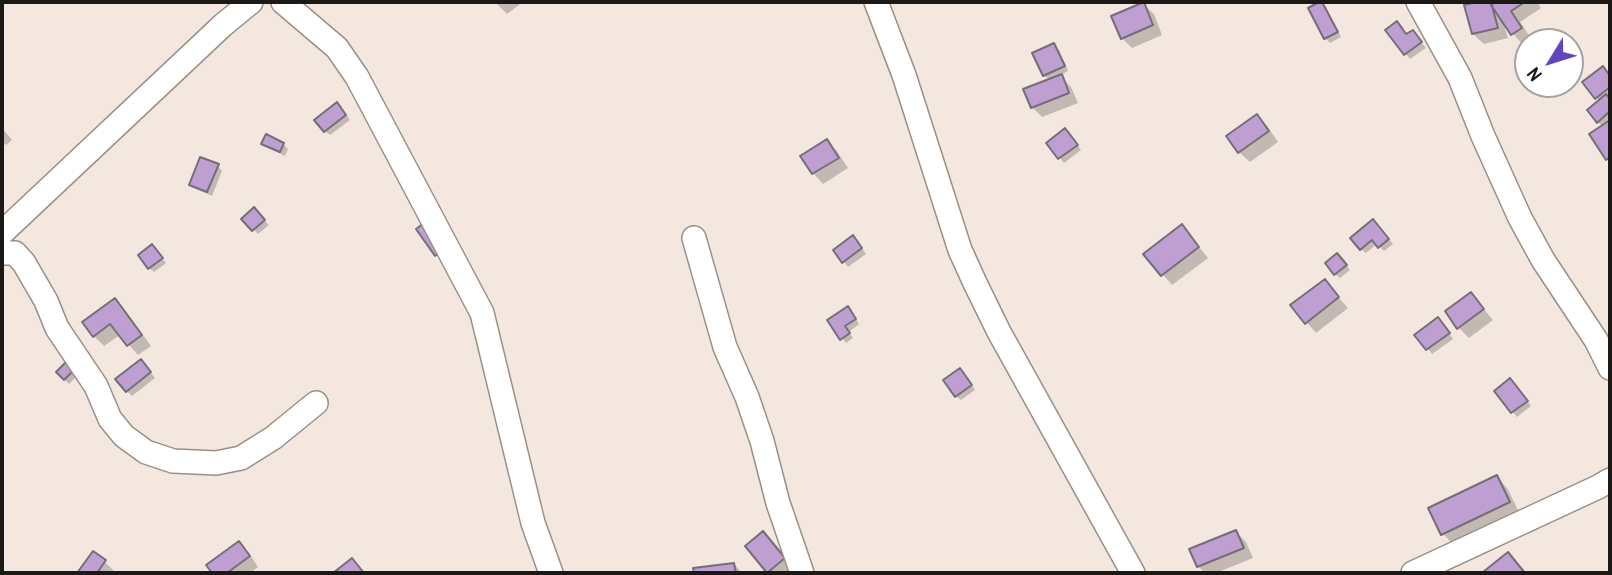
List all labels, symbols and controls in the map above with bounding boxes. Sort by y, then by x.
north arrow [1514,28,1584,98]
text: N [1520,62,1548,87]

